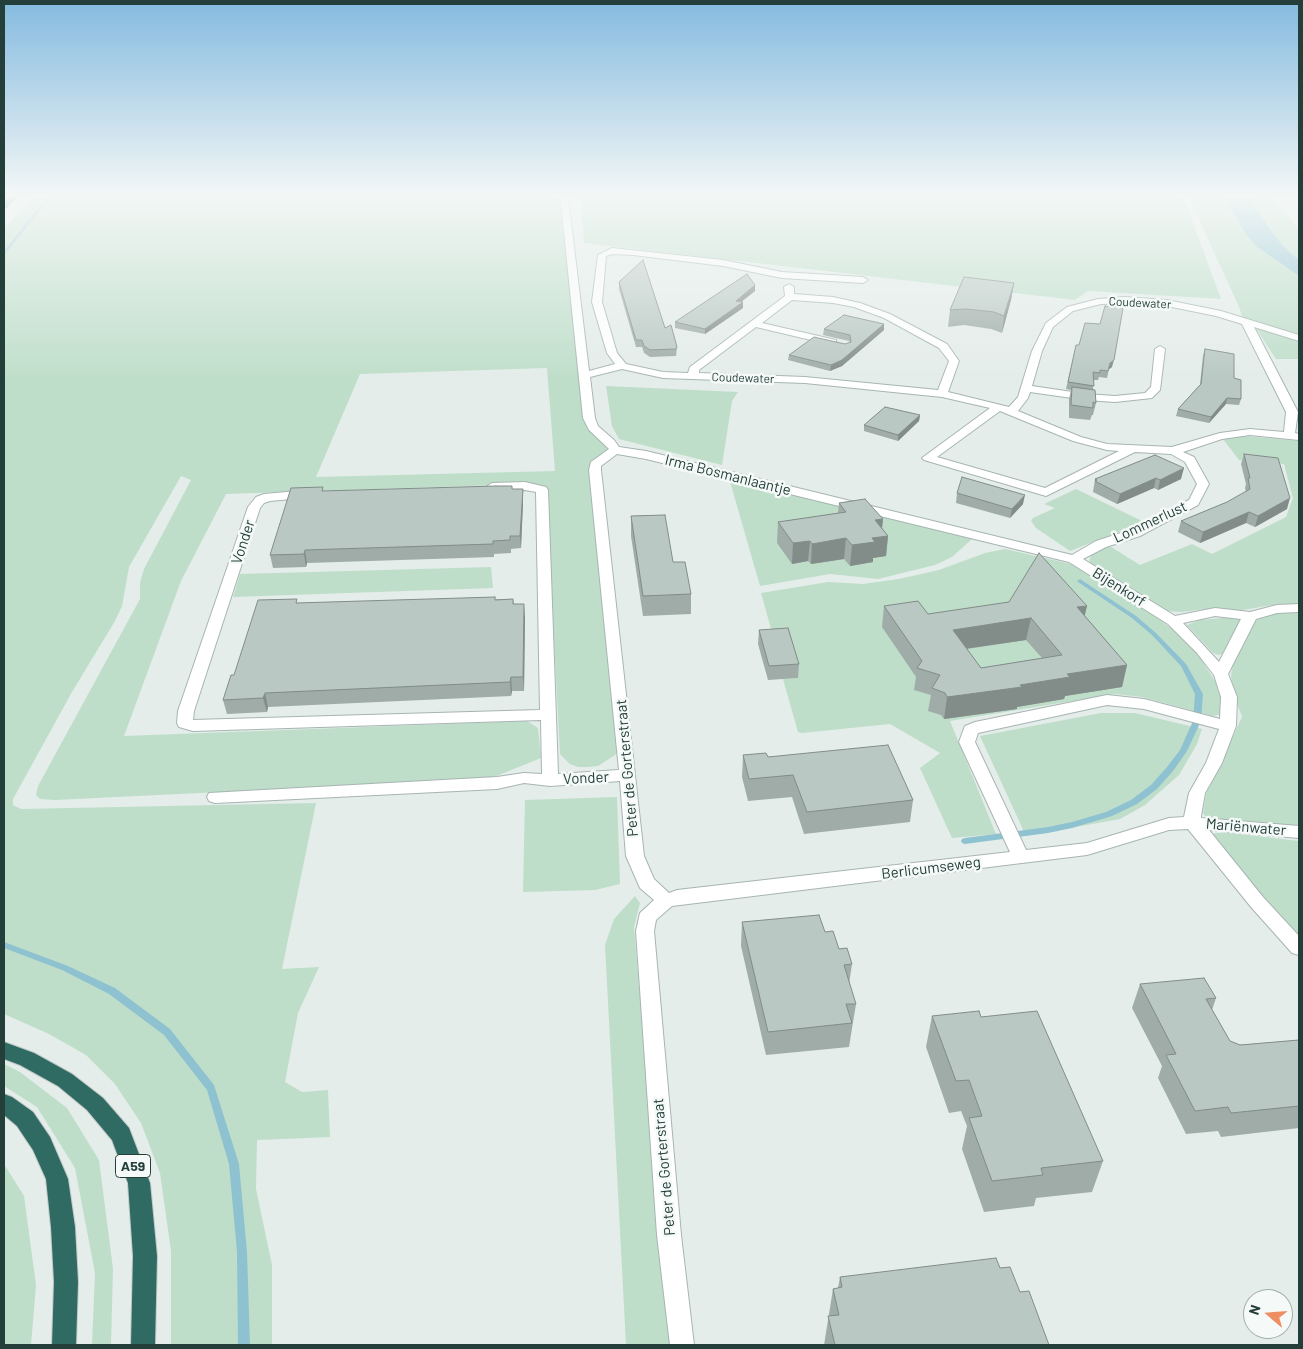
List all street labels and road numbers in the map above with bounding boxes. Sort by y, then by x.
street label: Coudewater [1108,294,1172,312]
street label: Coudewater [711,370,775,386]
street label: Irma Bosmanlaantje [663,451,793,499]
street label: Lommerlust [1110,497,1190,547]
street label: Vonder [227,517,259,567]
street label: Bijenkorf [1089,564,1149,610]
street label: Peter de Gorterstraat [612,699,642,837]
street label: Vonder [563,768,609,788]
street label: Mariënwater [1205,815,1287,839]
street label: Berlicumseweg [880,853,982,883]
street label: Peter de Gorterstraat [649,1098,679,1236]
road number: A59 [116,1154,150,1178]

